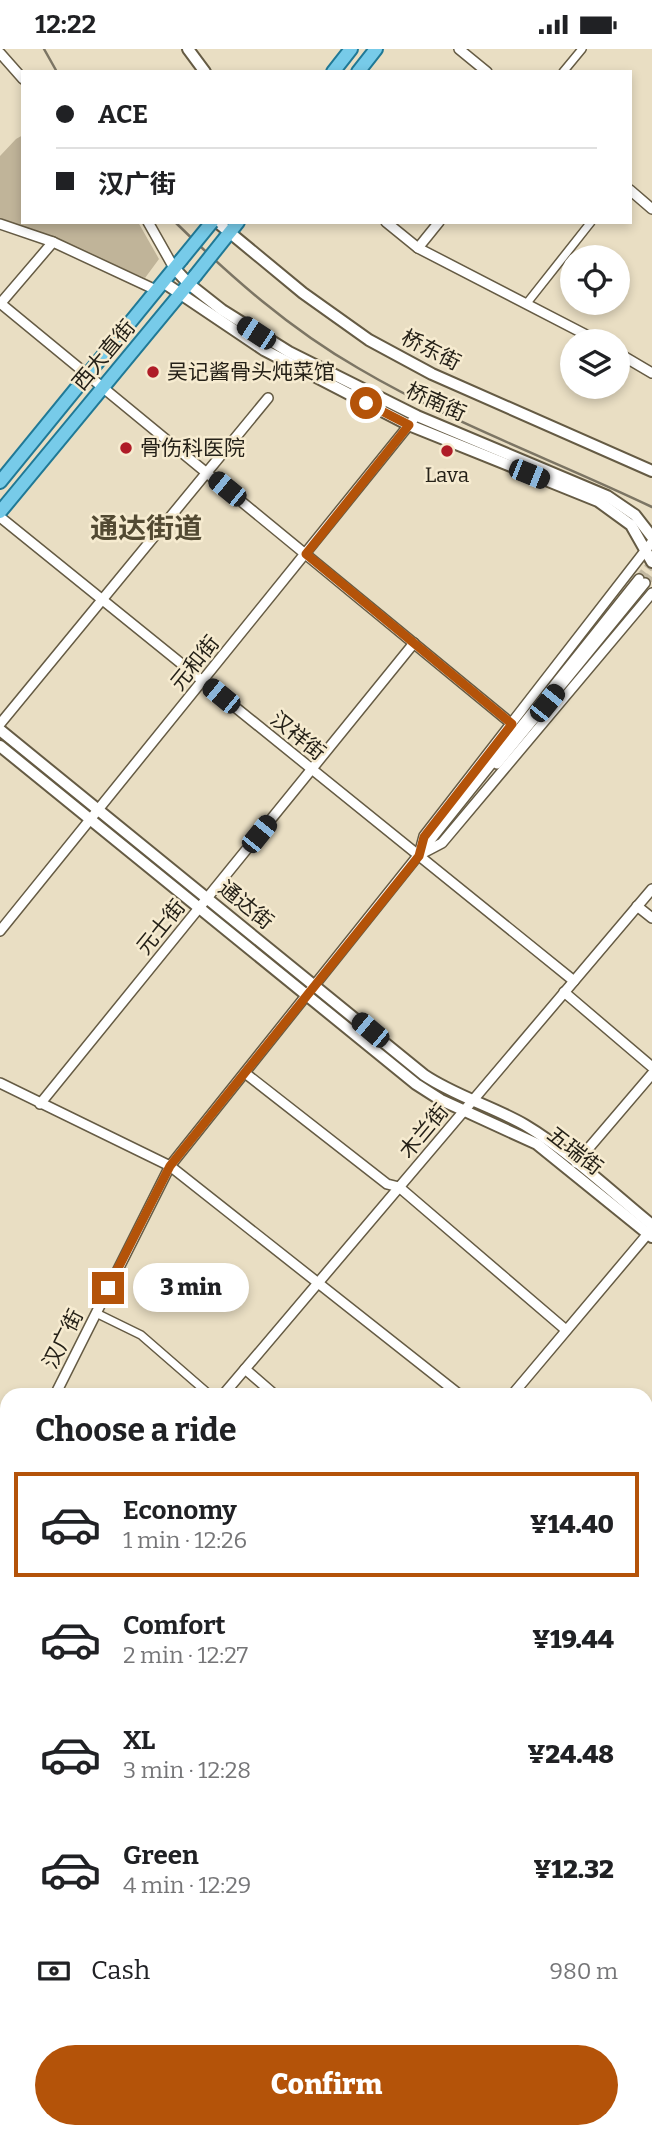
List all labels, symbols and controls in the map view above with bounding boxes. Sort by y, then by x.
text: 12:22 [35,9,96,40]
text: ACE [98,99,148,130]
text: 汉广街 [98,169,176,200]
map controls [560,245,630,399]
button: locate [560,245,630,315]
car [233,313,280,353]
street label: 西大直街 [67,314,141,396]
street label: 桥东街 [397,324,465,376]
button: layers [560,329,630,399]
place label: 吴记酱骨头炖菜馆 [167,359,335,385]
marker: 吴记酱骨头炖菜馆 [145,364,161,380]
street label: 桥南街 [402,377,470,427]
route start [350,387,382,419]
place label: 骨伤科医院 [140,435,245,461]
marker: 骨伤科医院 [118,440,134,456]
marker: Lava [439,443,455,459]
car [506,456,553,492]
place label: Lava [425,462,470,488]
car [205,468,250,510]
district label: 通达街道 [90,512,202,545]
street label: 元和街 [165,630,225,696]
car [199,675,244,717]
car [526,680,569,726]
street label: 汉祥街 [265,706,331,766]
car [238,811,281,857]
street label: 通达街 [213,875,279,935]
street label: 元士街 [131,894,191,960]
car [348,1008,393,1052]
street label: 木兰街 [394,1099,454,1163]
street label: 五瑞街 [542,1121,608,1181]
callout: 3 min [132,1263,248,1313]
route end [92,1272,124,1304]
text: 3 min [160,1273,222,1301]
street label: 汉广街 [37,1305,89,1373]
text: Choose a ride [35,1411,236,1449]
icon: car [39,1493,102,1556]
text: Economy [123,1495,237,1526]
text: ¥14.40 [530,1509,614,1540]
text: 1 min · 12:26 [123,1526,247,1554]
icon: car [39,1608,102,1671]
text: Comfort [123,1610,226,1641]
text: ¥19.44 [532,1624,614,1655]
text: 2 min · 12:27 [123,1641,248,1669]
icon: car [39,1723,102,1786]
text: XL [123,1725,155,1756]
text: ¥24.48 [527,1739,614,1770]
text: 3 min · 12:28 [123,1756,251,1784]
icon: car [39,1838,102,1901]
text: Green [123,1840,199,1871]
text: ¥12.32 [534,1854,614,1885]
text: 4 min · 12:29 [123,1871,251,1899]
icon: cash [35,1952,73,1990]
text: Cash [91,1955,150,1986]
text: 980 m [549,1957,618,1985]
button: Confirm [35,2045,618,2125]

